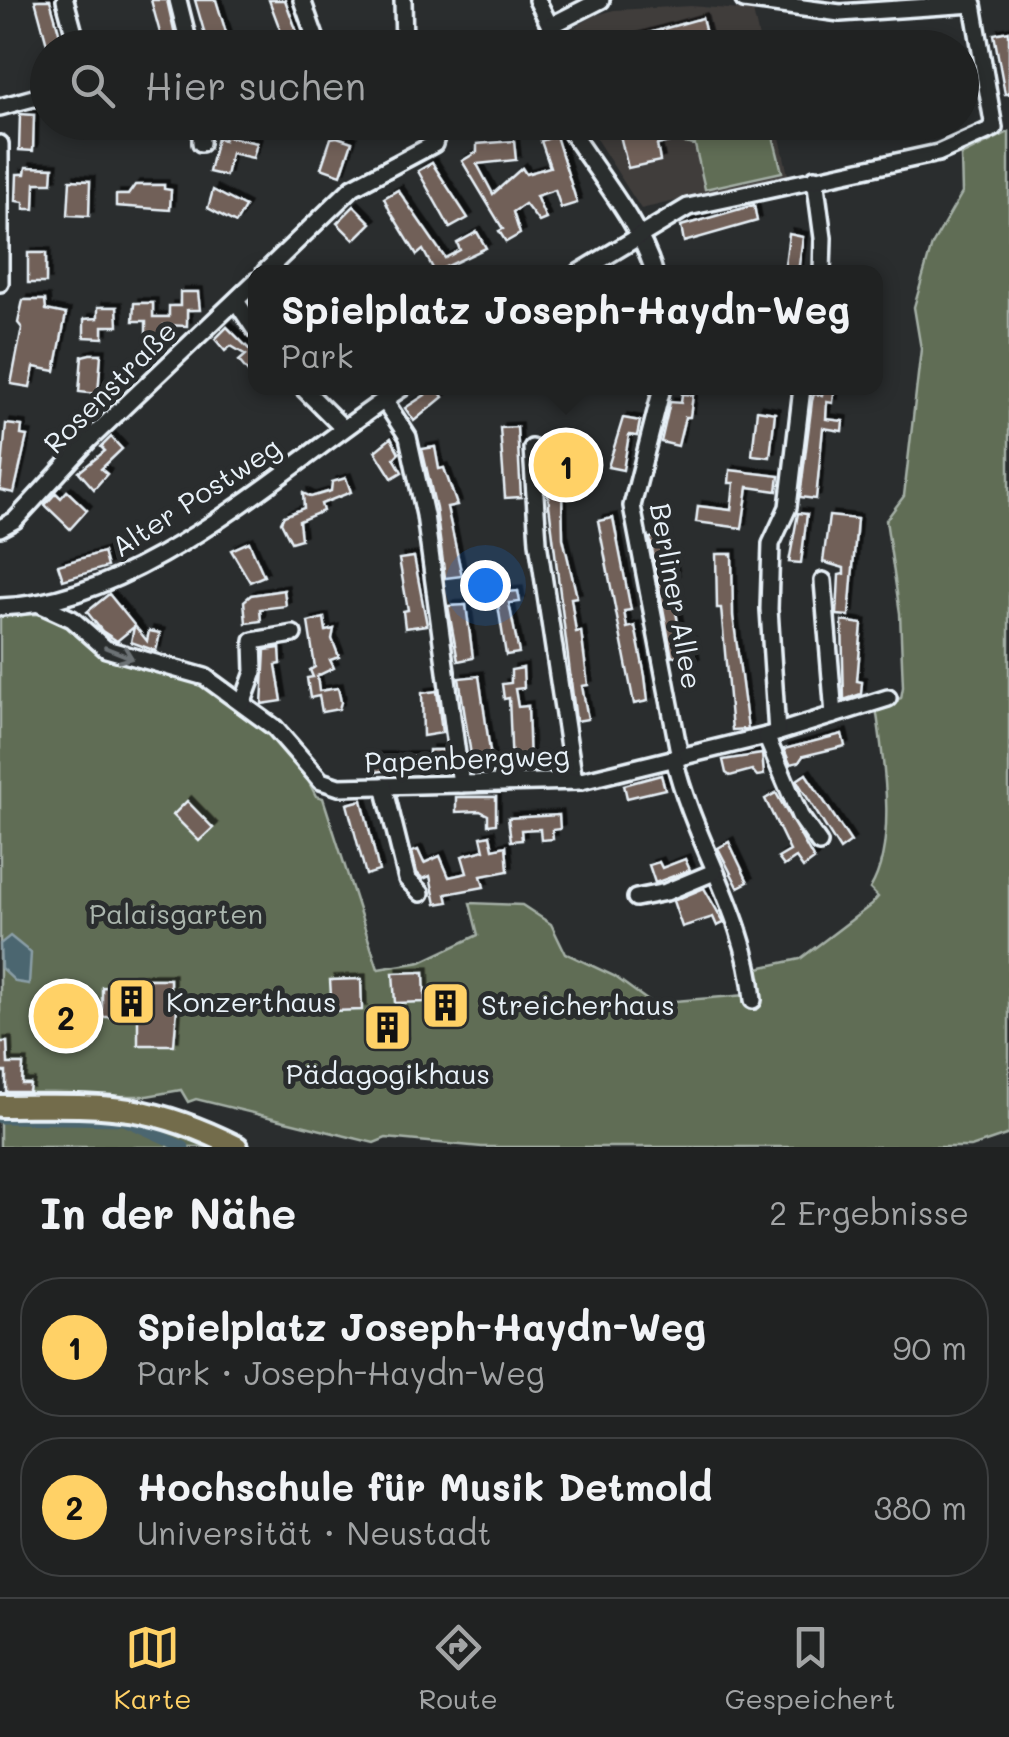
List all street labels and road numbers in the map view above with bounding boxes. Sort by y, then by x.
street label: Rosenstraße [35,312,183,460]
street label: Alter Postweg [104,428,287,564]
street label: Berliner Allee [643,500,711,692]
street label: Papenbergweg [364,736,570,780]

